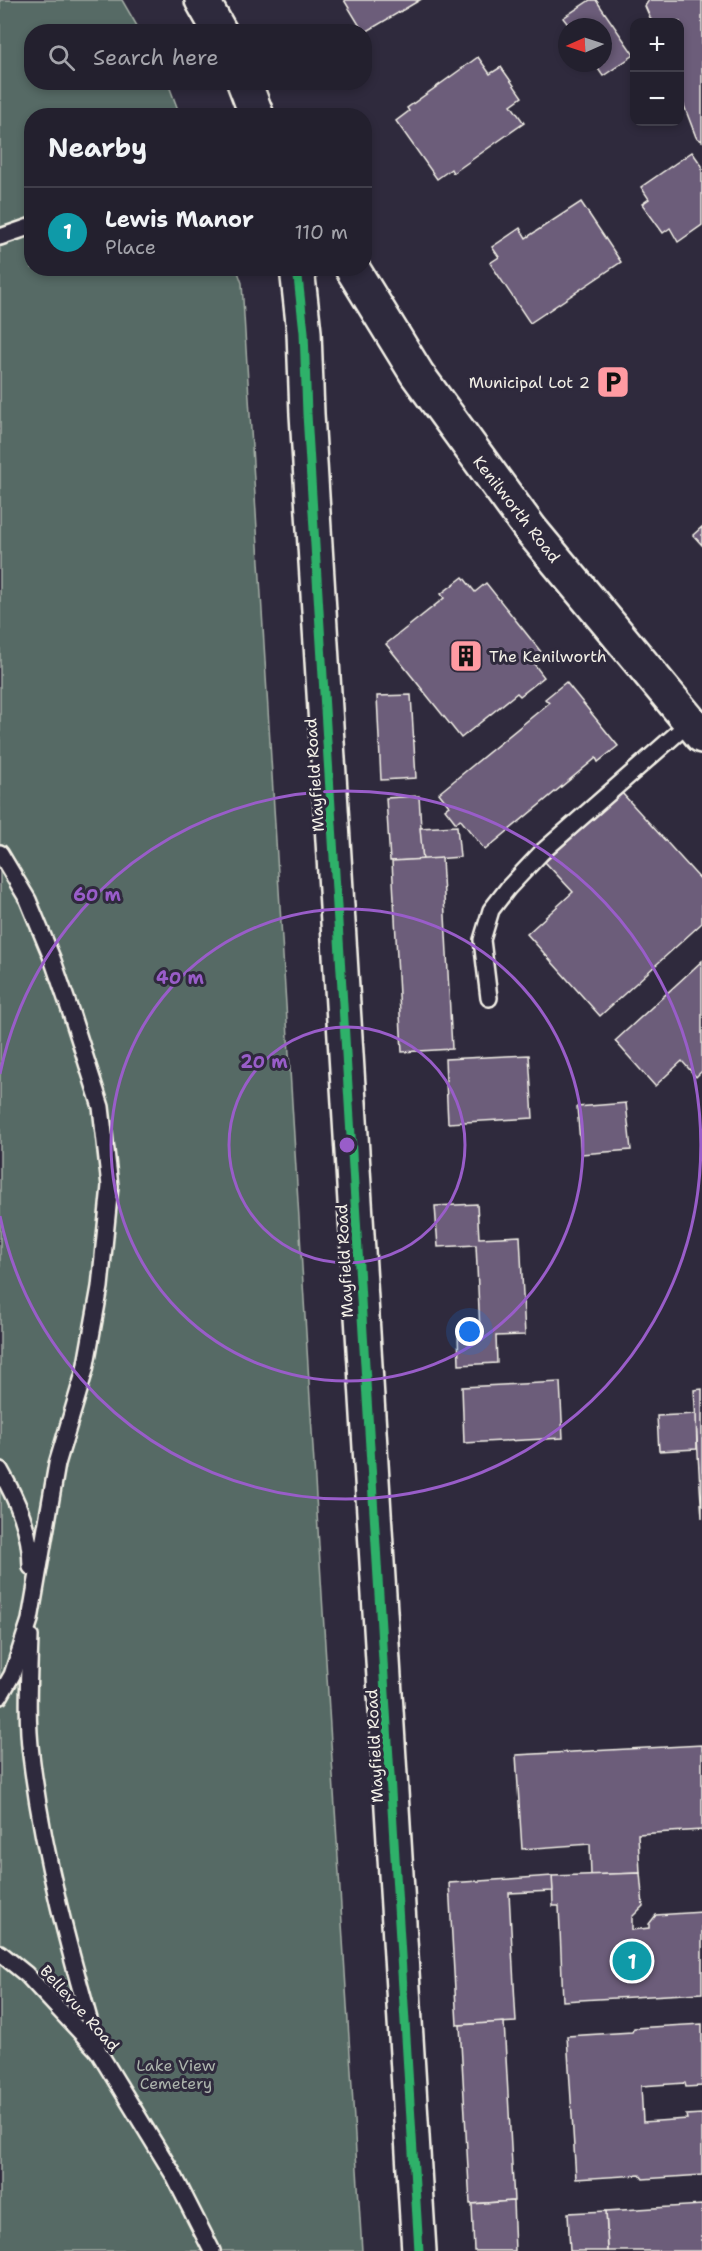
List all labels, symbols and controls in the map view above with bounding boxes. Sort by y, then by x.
north arrow [558,18,612,72]
map controls [630,18,684,126]
button: + [630,18,684,72]
search box [24,24,372,90]
icon: search [45,41,78,74]
text: Search here [93,43,219,72]
button: − [630,72,684,126]
text: Nearby [48,130,147,165]
text: Lewis Manor [105,205,254,234]
text: 1 [63,219,72,245]
text: 110 m [294,219,348,245]
text: Place [105,234,156,260]
parking icon: Municipal Lot 2 [595,364,631,400]
place label: Municipal Lot 2 [469,372,590,393]
street label: Kenilworth Road [468,452,565,567]
building icon: The Kenilworth [448,638,484,674]
place label: The Kenilworth [489,646,607,667]
street label: Mayfield Road [300,717,329,833]
text: 60 m [73,883,121,907]
text: 40 m [156,966,204,990]
text: 20 m [240,1050,288,1074]
centre of rings [337,1135,357,1155]
street label: Mayfield Road [331,1204,358,1318]
your location [455,1317,484,1346]
street label: Mayfield Road [361,1689,388,1803]
pin: 1 [612,1938,652,1984]
street label: Bellevue Road [35,1961,124,2056]
park label: Lake View Cemetery [136,2055,216,2094]

